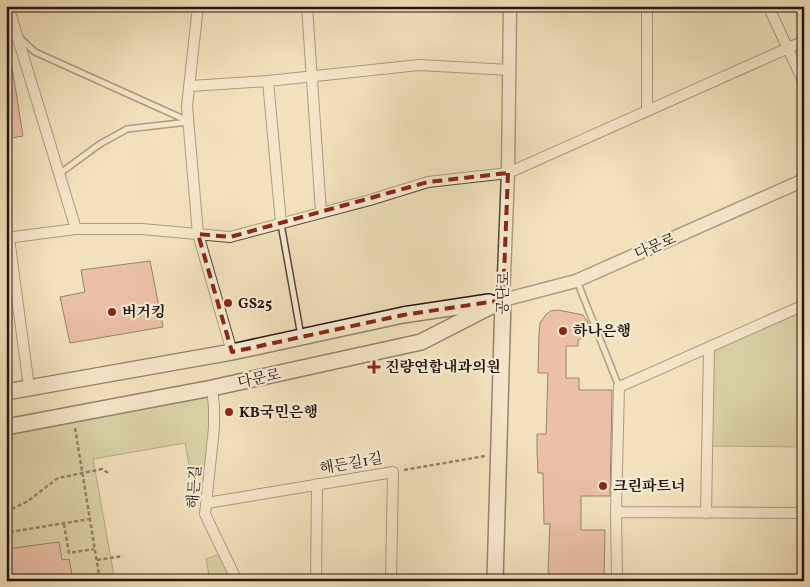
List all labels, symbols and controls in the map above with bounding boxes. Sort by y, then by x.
street label: 다문로 [631,229,680,266]
street label: 공단로 [493,270,516,315]
place label: GS25 [238,294,272,315]
marker: GS25 [222,297,234,309]
place label: 버거킹 [122,303,165,324]
marker: 버거킹 [106,306,118,318]
place label: 하나은행 [573,322,631,343]
marker: 하나은행 [557,325,569,337]
place label: 진량연합내과의원 [385,358,501,379]
marker: 진량연합내과의원 [367,360,381,374]
street label: 다문로 [236,365,283,394]
place label: KB국민은행 [239,403,318,424]
marker: KB국민은행 [223,406,235,418]
street label: 해든길1길 [318,449,384,480]
street label: 해든길 [184,465,207,510]
place label: 크린파트너 [613,477,685,498]
marker: 크린파트너 [597,480,609,492]

